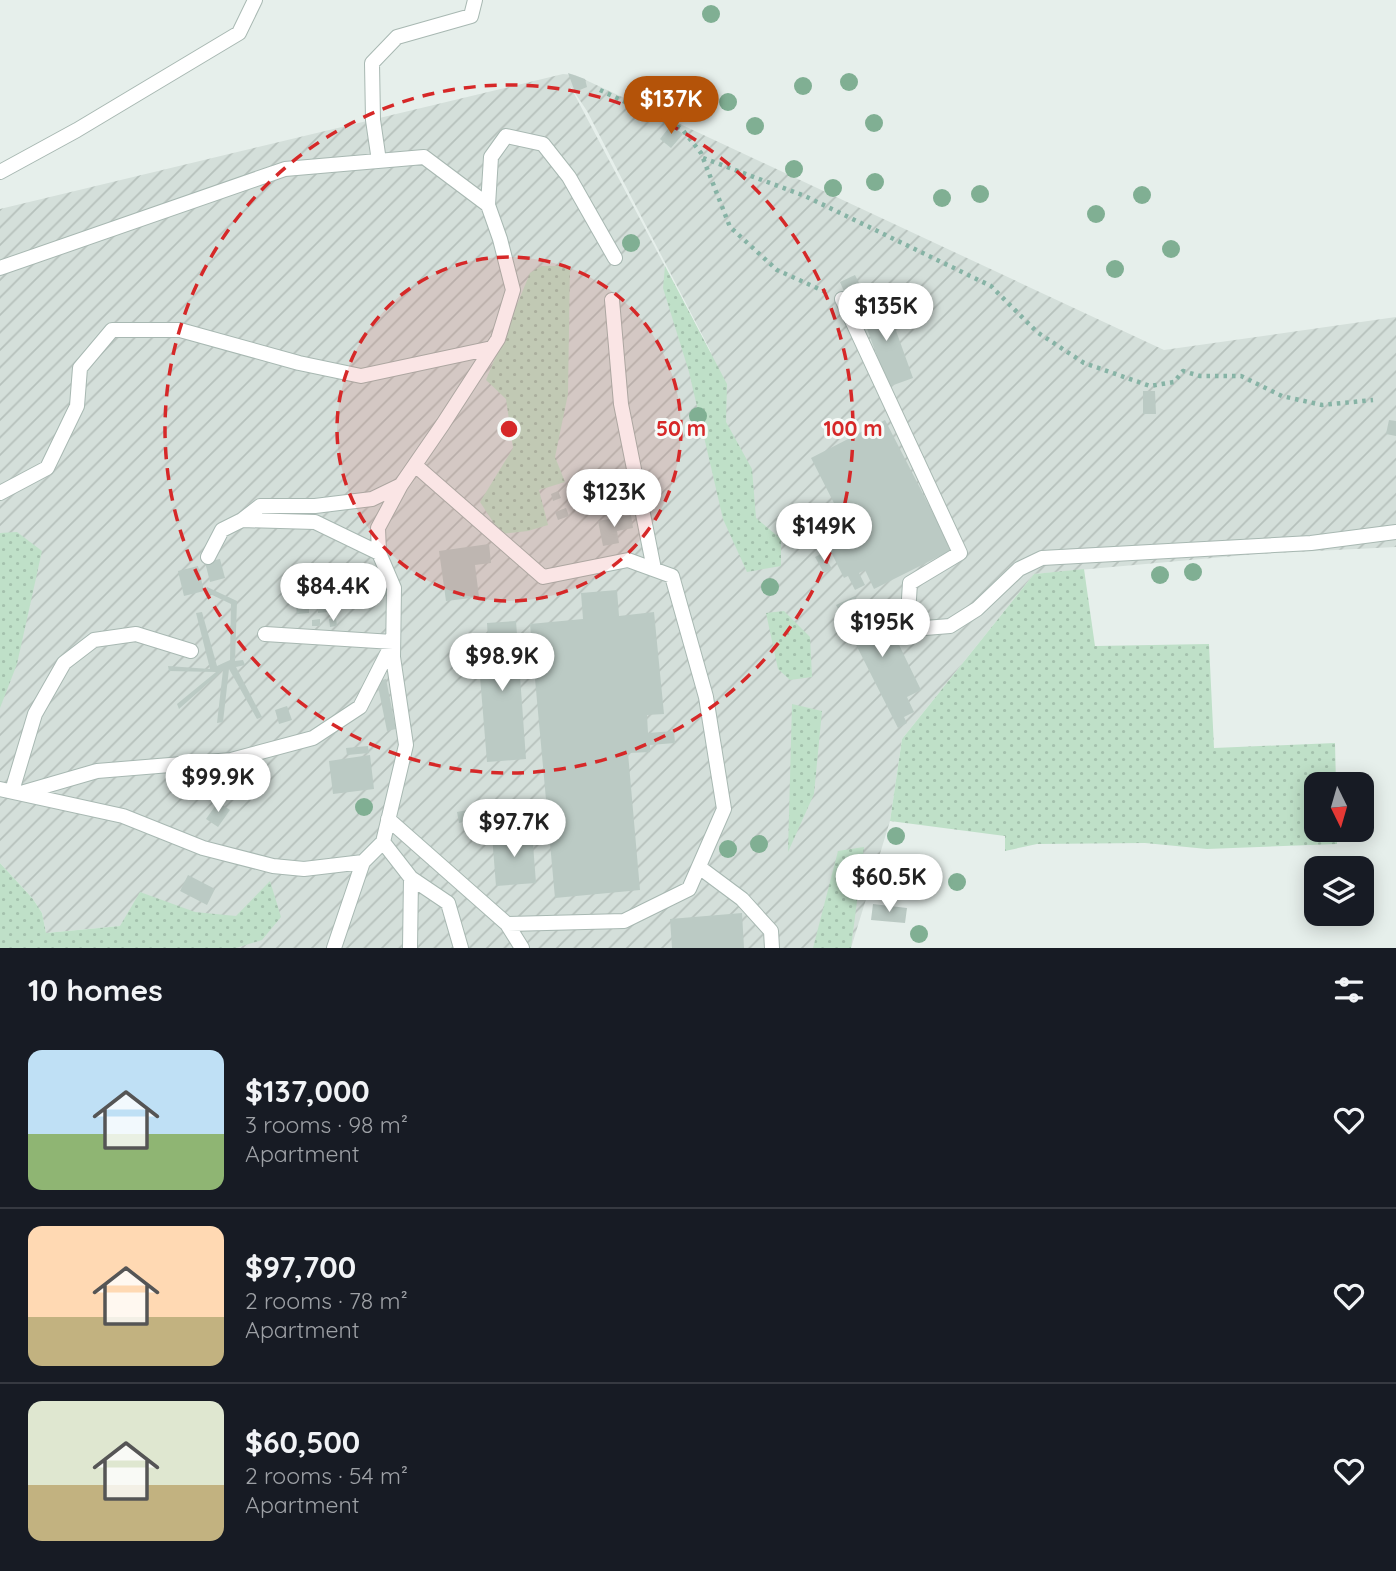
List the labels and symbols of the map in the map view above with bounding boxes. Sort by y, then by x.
pin: $137K [622,76,720,136]
pin: $135K [837,284,935,343]
text: 50 m [656,415,706,441]
text: 100 m [823,415,883,441]
centre of rings [497,417,521,441]
pin: $123K [565,470,663,529]
pin: $149K [775,504,873,563]
pin: $84.4K [276,564,390,623]
pin: $195K [833,600,931,659]
pin: $98.9K [445,634,559,693]
pin: $99.9K [161,754,275,814]
north arrow [1304,772,1374,842]
pin: $97.7K [457,800,571,859]
pin: $60.5K [832,855,946,914]

